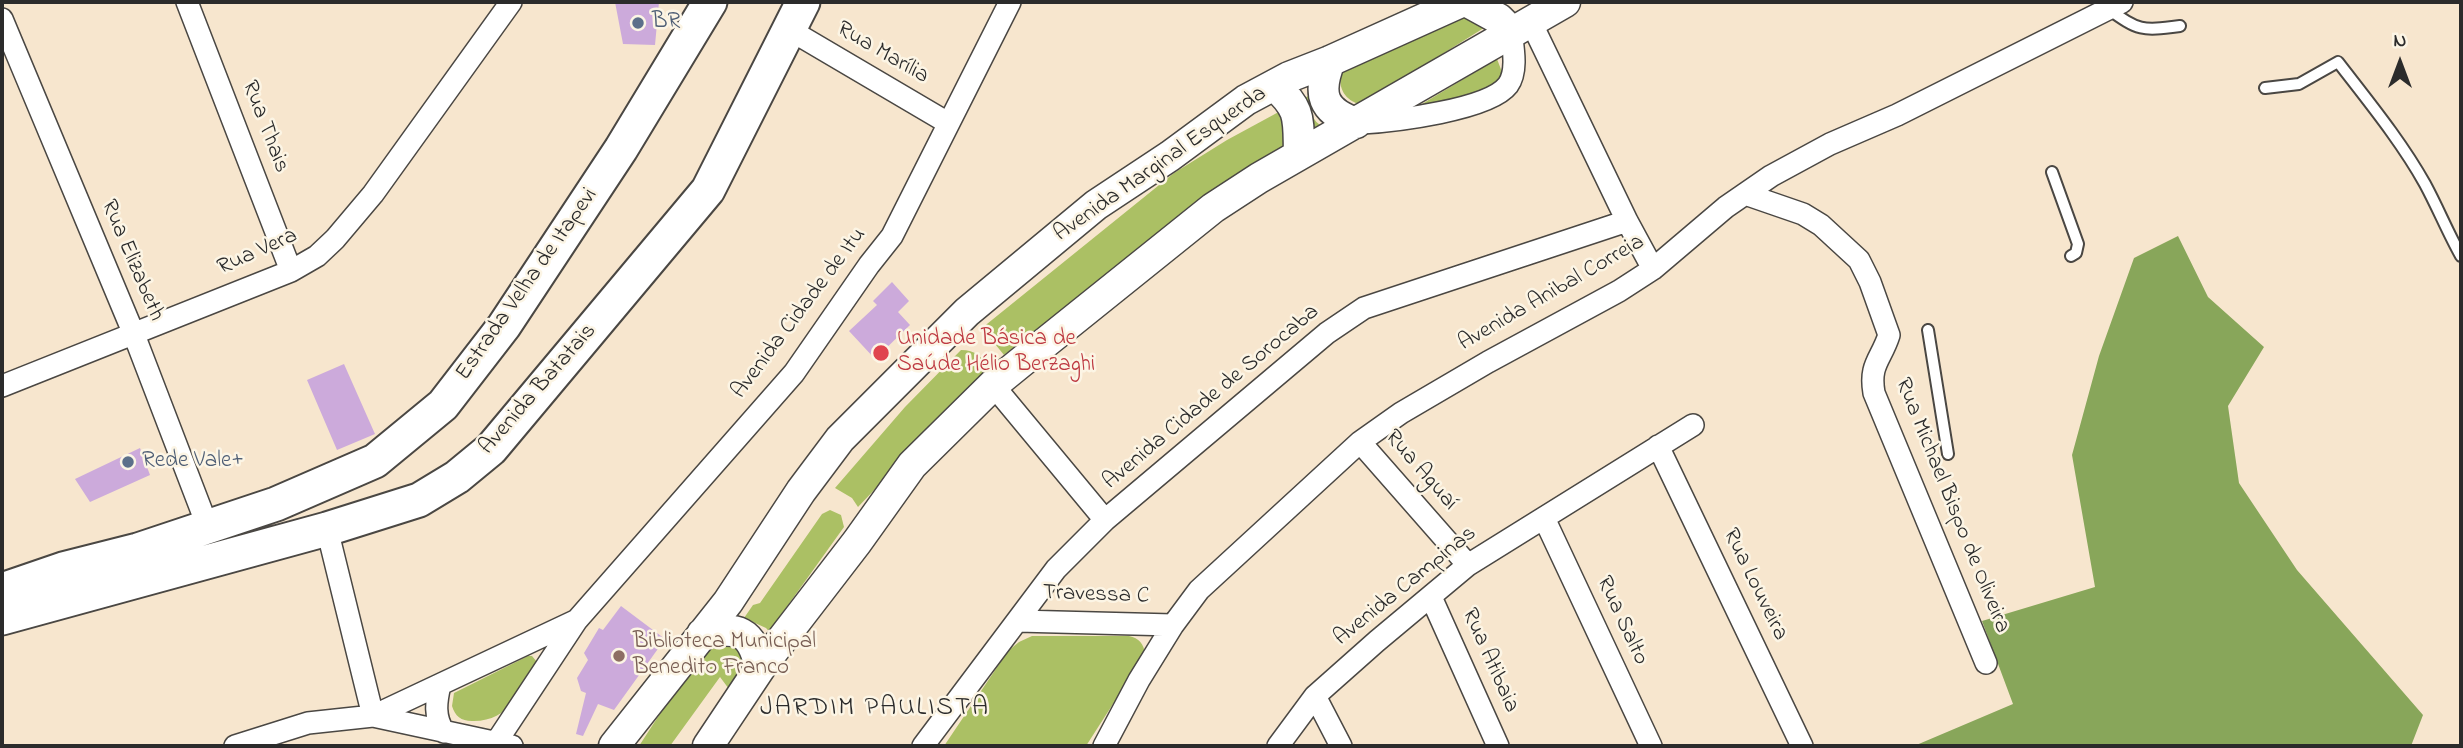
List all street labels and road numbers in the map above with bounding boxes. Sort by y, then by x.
street label: Rua Marília [831,17,933,91]
street label: Rua Thais [234,77,294,177]
street label: Avenida Marginal Esquerda [1049,81,1273,249]
street label: Estrada Velha de Itapevi [451,184,605,386]
street label: Rua Elizabeth [93,196,169,326]
street label: Rua Vera [214,223,302,283]
street label: Avenida Cidade de Itu [727,223,873,405]
street label: Avenida Anibal Correia [1454,230,1650,358]
street label: Avenida Cidade de Sorocaba [1098,299,1326,497]
street label: Avenida Batatais [475,319,603,461]
street label: Rua Michael Bispo de Oliveira [1887,374,2015,638]
street label: Rua Aguaí [1377,425,1463,517]
street label: Avenida Campinas [1329,521,1483,653]
street label: Rua Louveira [1715,525,1793,645]
street label: Rua Salto [1588,572,1654,670]
street label: Travessa C [1042,580,1150,612]
street label: Rua Atibaia [1454,605,1524,717]

